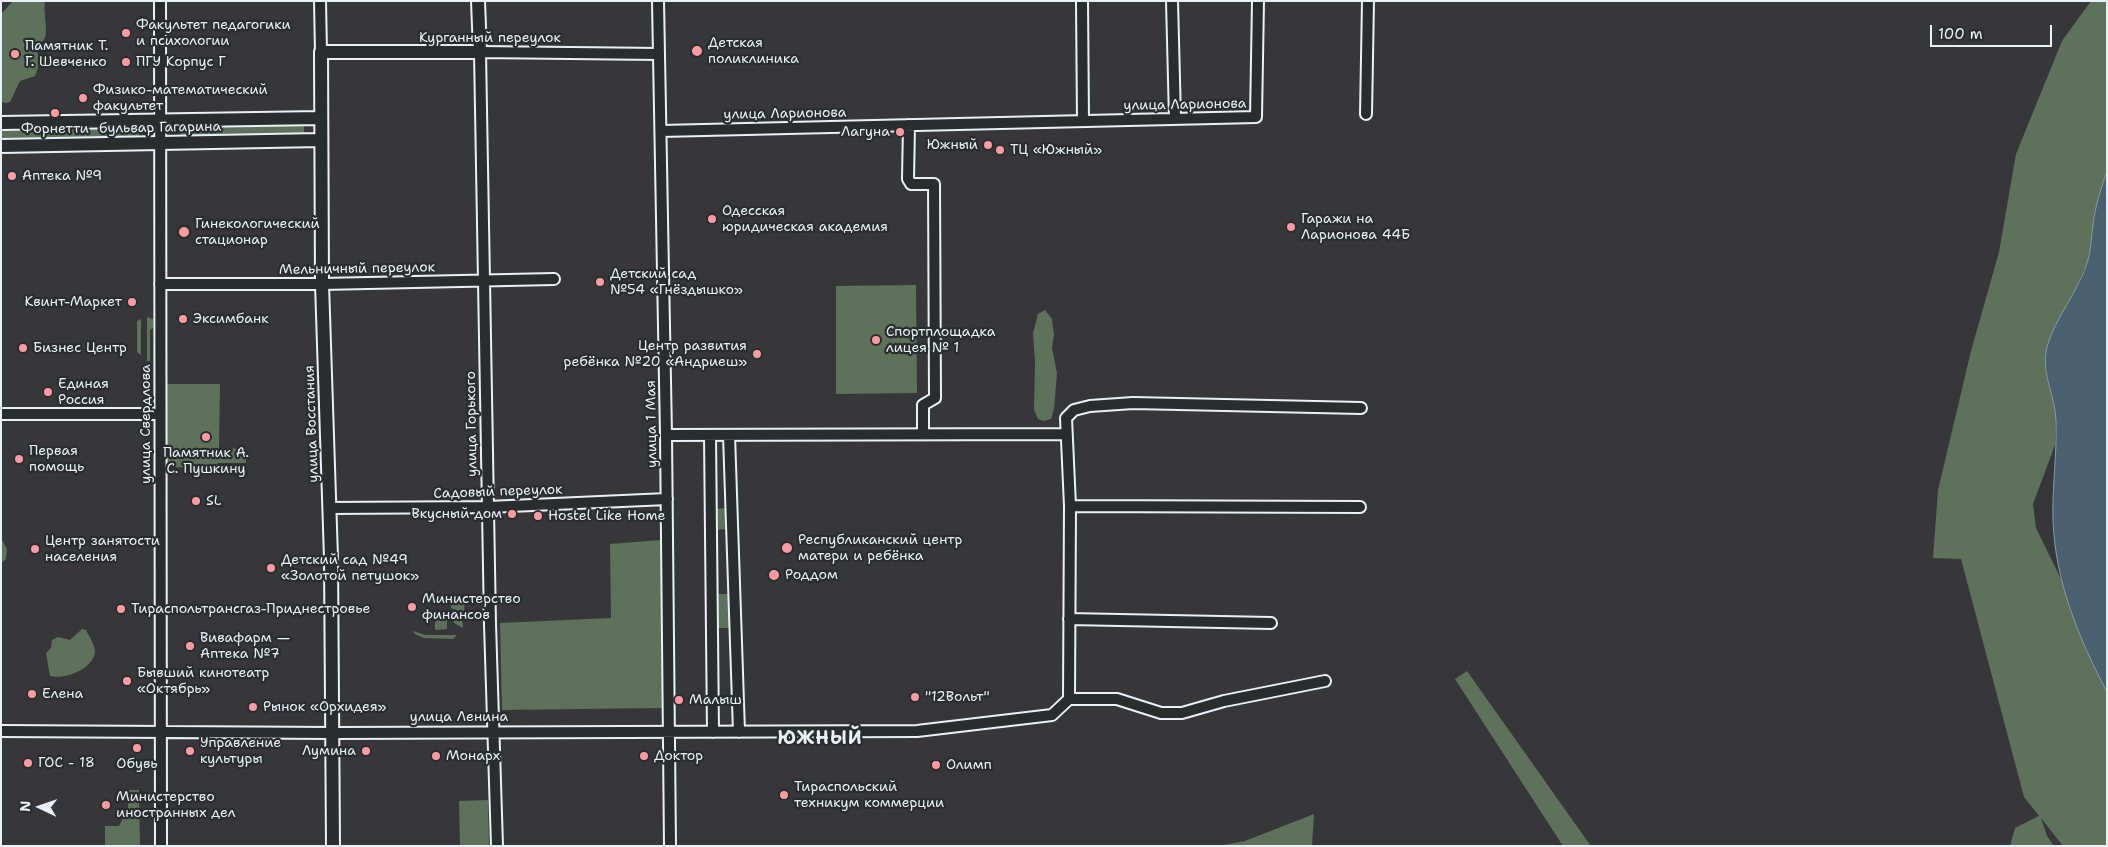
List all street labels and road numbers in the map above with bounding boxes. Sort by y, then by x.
street label: Курганный переулок [419,30,561,46]
street label: улица Ларионова [1123,96,1247,114]
street label: улица Ларионова [723,105,847,123]
street label: бульвар Гагарина [99,119,221,137]
street label: Мельничный переулок [279,259,435,279]
street label: улица Свердлова [138,364,154,484]
street label: улица Восстания [302,365,322,483]
street label: улица Горького [463,371,481,477]
street label: улица 1 Мая [643,380,661,468]
street label: Садовый переулок [433,481,563,503]
street label: улица Ленина [410,709,508,725]

